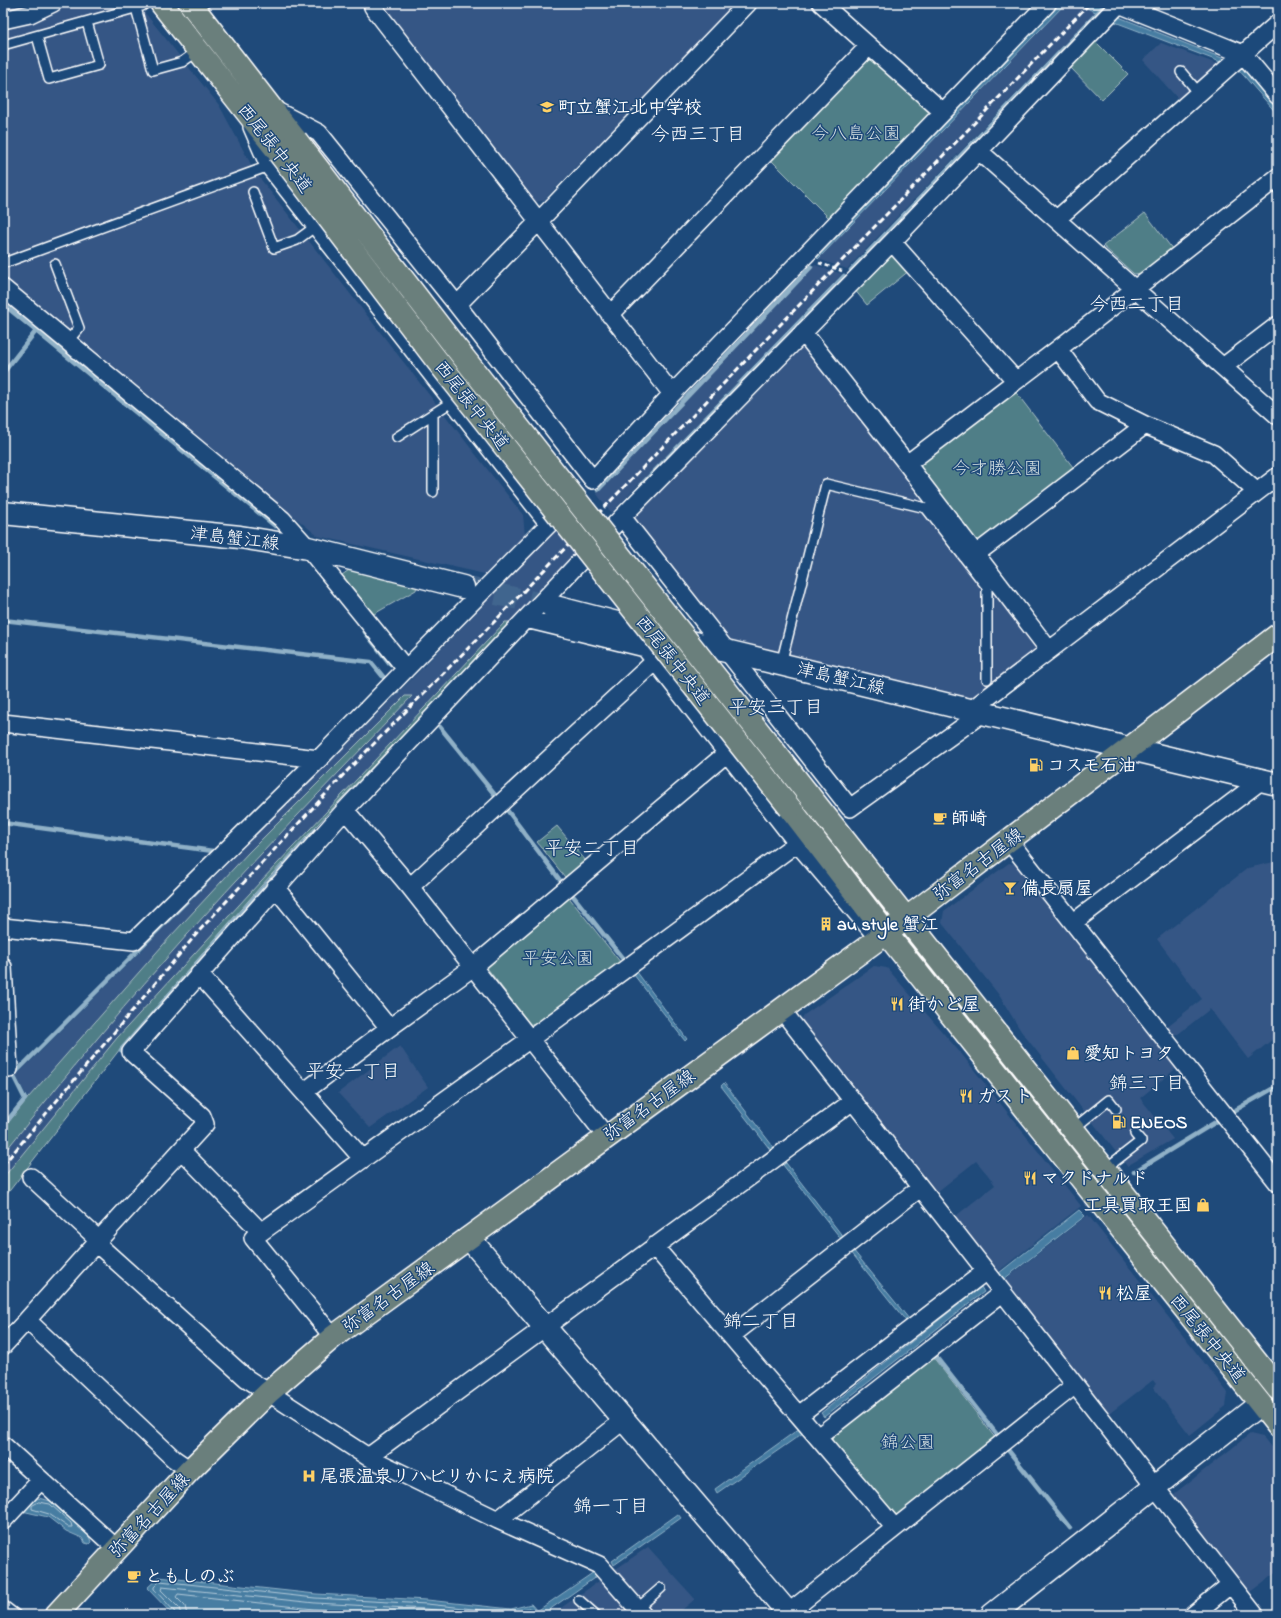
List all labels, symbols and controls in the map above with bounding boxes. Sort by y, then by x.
place label: 町立蟹江北中学校 [558,96,702,122]
street label: 西尾張中央道 [230,99,317,200]
school or university icon: 町立蟹江北中学校 [539,99,555,115]
district label: 今西三丁目 [650,122,746,149]
park label: 今八島公園 [811,122,901,148]
district label: 今西二丁目 [1089,292,1185,319]
street label: 西尾張中央道 [427,356,514,457]
park label: 今才勝公園 [952,457,1042,483]
street label: 津島蟹江線 [189,522,281,558]
street label: 西尾張中央道 [628,611,715,712]
street label: 津島蟹江線 [794,657,887,703]
district label: 平安三丁目 [728,695,824,722]
place label: コスモ石油 [1047,754,1136,780]
fuel station icon: コスモ石油 [1028,757,1044,773]
place label: 師崎 [951,807,987,833]
cafe icon: 師崎 [932,810,948,826]
street label: 弥富名古屋線 [928,823,1030,908]
district label: 平安二丁目 [544,836,640,863]
place label: 備長扇屋 [1021,877,1093,903]
bar icon: 備長扇屋 [1002,880,1018,896]
place label: au style 蟹江 [837,913,938,940]
building icon: au style 蟹江 [818,916,834,932]
park label: 平安公園 [522,947,594,973]
place label: 街かど屋 [908,993,980,1019]
restaurant icon: 街かど屋 [889,996,905,1012]
place label: 愛知トヨタ [1084,1042,1174,1068]
shop icon: 愛知トヨタ [1065,1045,1081,1061]
district label: 平安一丁目 [305,1059,401,1086]
street label: 弥富名古屋線 [599,1064,702,1149]
district label: 錦三丁目 [1109,1071,1185,1098]
place label: ガスト [977,1085,1033,1111]
restaurant icon: ガスト [958,1088,974,1104]
place label: ENEOS [1130,1111,1188,1137]
fuel station icon: ENEOS [1111,1114,1127,1130]
place label: マクドナルド [1041,1167,1148,1193]
restaurant icon: マクドナルド [1022,1170,1038,1186]
place label: 工具買取王国 [1084,1194,1192,1220]
shop icon: 工具買取王国 [1195,1197,1211,1213]
street label: 弥富名古屋線 [338,1256,441,1341]
place label: 松屋 [1116,1282,1152,1308]
restaurant icon: 松屋 [1097,1285,1113,1301]
street label: 西尾張中央道 [1162,1289,1251,1389]
district label: 錦二丁目 [723,1309,799,1336]
park label: 錦公園 [881,1431,935,1457]
place label: 尾張温泉リハビリかにえ病院 [320,1465,554,1491]
street label: 弥富名古屋線 [104,1468,197,1565]
hospital icon: 尾張温泉リハビリかにえ病院 [301,1468,317,1484]
district label: 錦一丁目 [573,1494,649,1521]
place label: ともしのぶ [145,1565,235,1591]
cafe icon: ともしのぶ [126,1568,142,1584]

